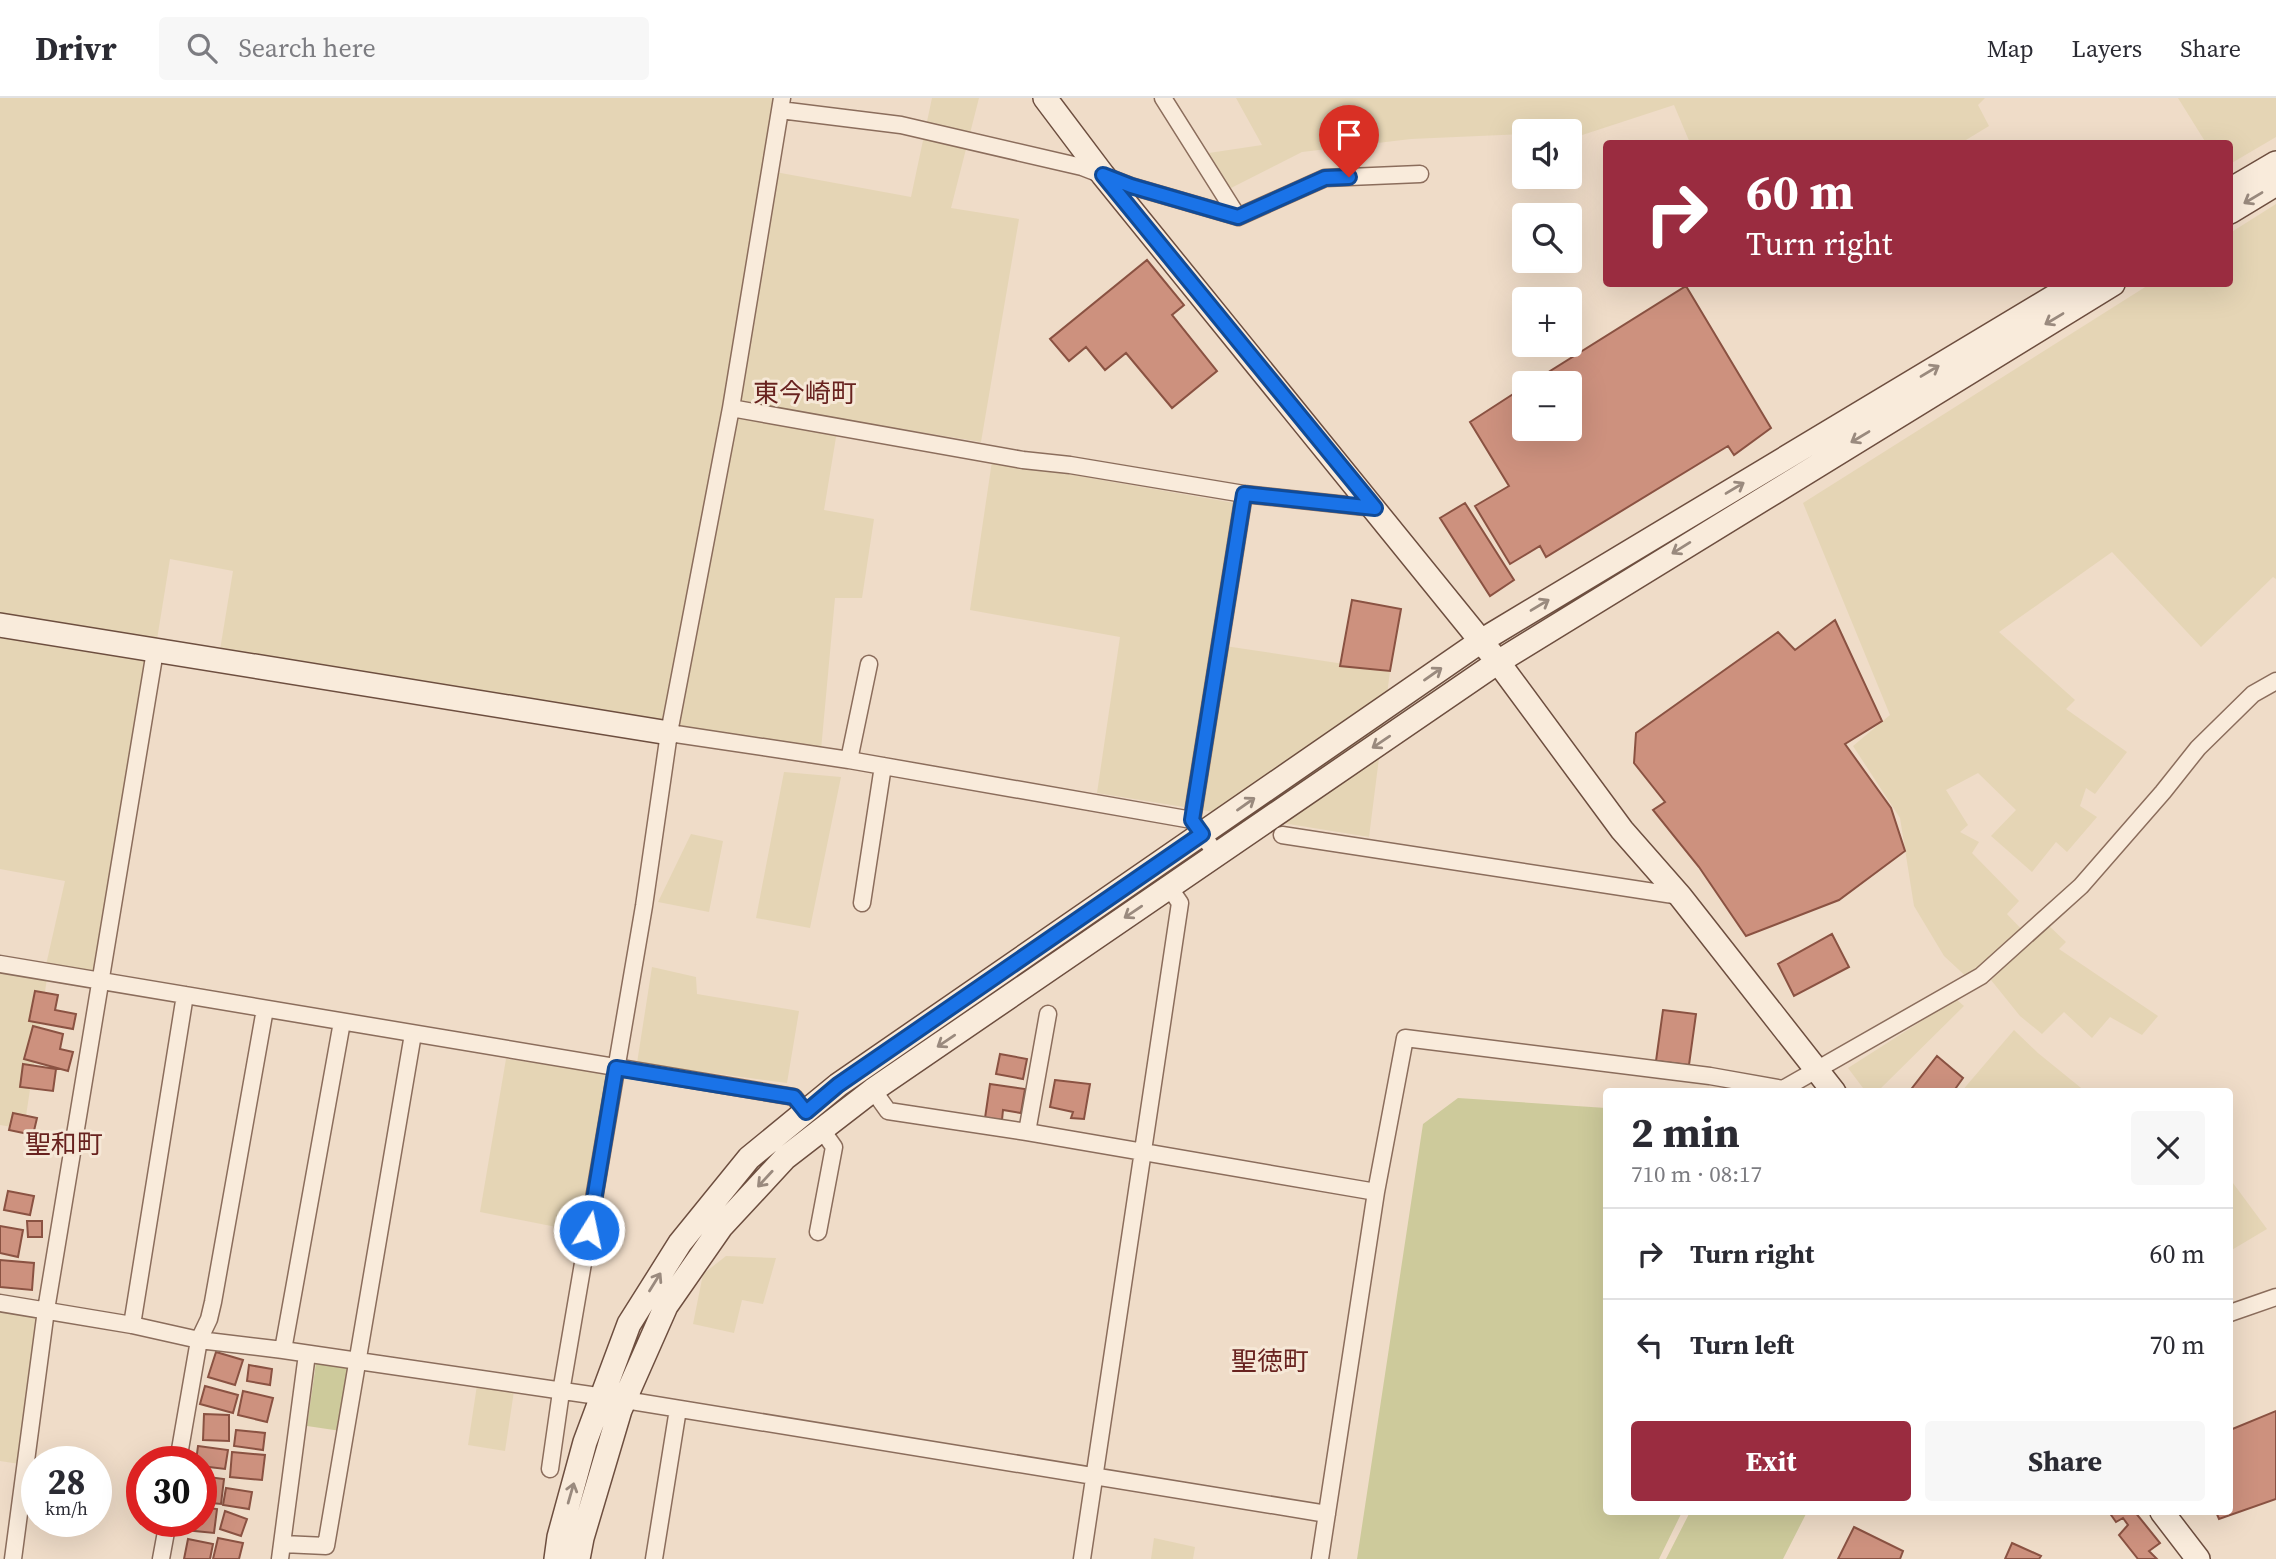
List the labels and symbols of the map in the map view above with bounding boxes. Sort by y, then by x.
pin [1319,105,1379,177]
one-way arrow [2243,192,2263,206]
one-way arrow [2045,312,2065,326]
one-way arrow [1919,363,1939,377]
district label: 東今崎町 [753,375,857,411]
one-way arrow [1851,431,1871,445]
one-way arrow [1724,481,1744,495]
one-way arrow [1672,541,1692,555]
one-way arrow [1529,598,1549,612]
one-way arrow [1423,667,1442,681]
one-way arrow [1372,735,1392,749]
one-way arrow [1236,797,1255,811]
one-way arrow [1124,905,1143,919]
one-way arrow [936,1034,956,1048]
district label: 聖和町 [25,1126,103,1162]
one-way arrow [757,1170,774,1187]
position arrow [552,1193,626,1267]
one-way arrow [649,1273,663,1293]
district label: 聖徳町 [1231,1343,1309,1379]
speed limit sign: 30 [126,1446,217,1537]
one-way arrow [566,1482,579,1504]

